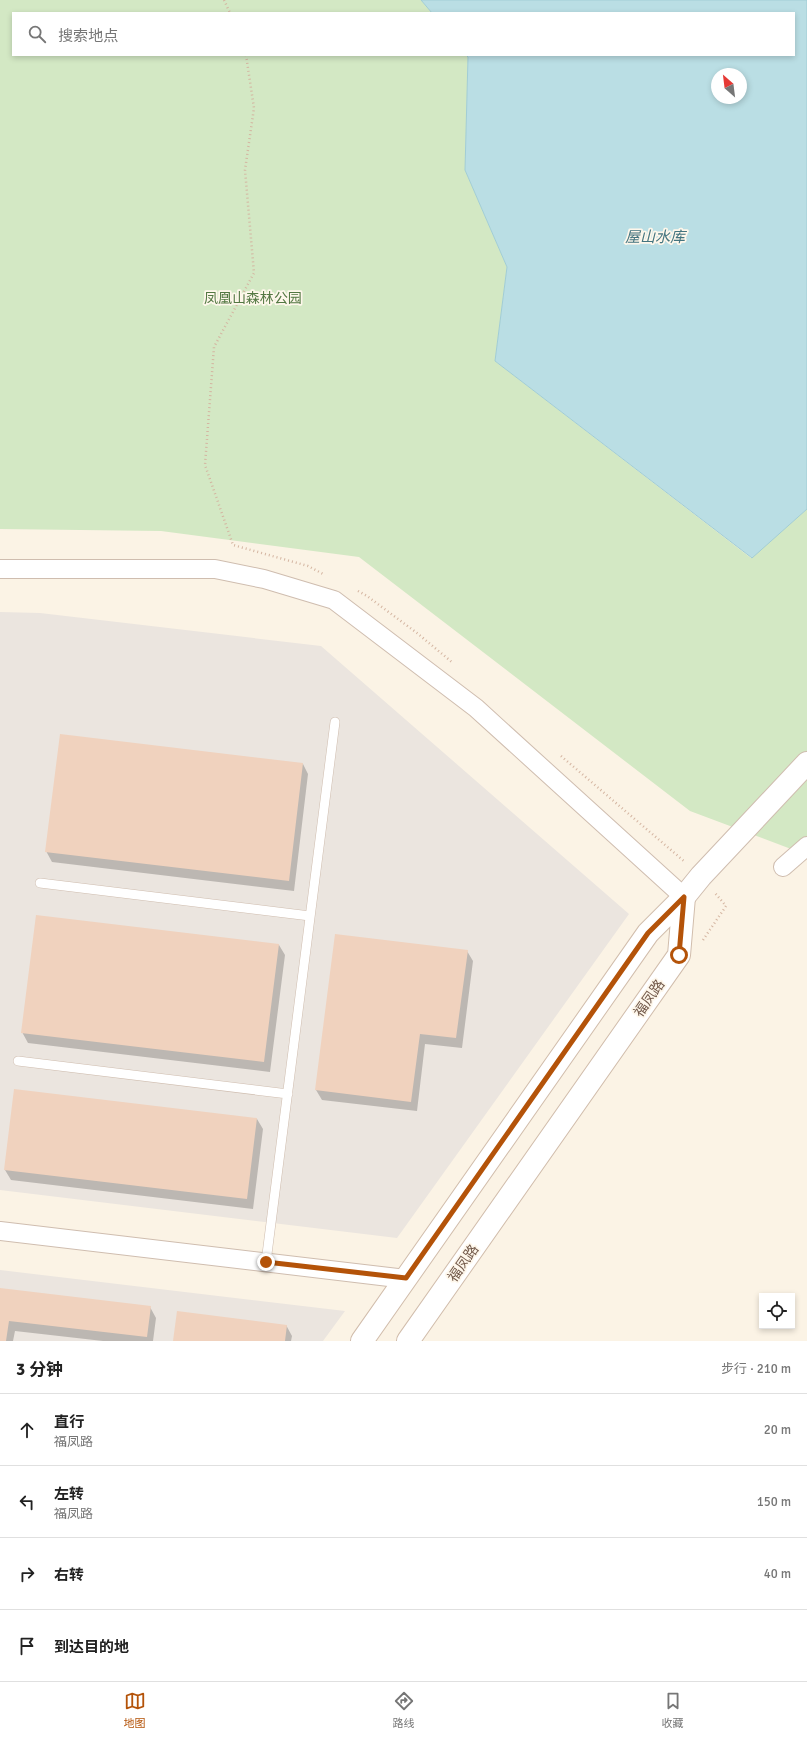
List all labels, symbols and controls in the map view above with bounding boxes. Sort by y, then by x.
search box [12,12,795,56]
icon: search [26,23,48,45]
text: 搜索地点 [58,27,118,45]
north arrow [711,68,747,104]
water label: 屋山水库 [625,228,688,246]
park label: 凤凰山森林公园 [204,290,302,307]
route start [670,946,688,964]
street label: 福凤路 [630,976,668,1020]
street label: 福凤路 [444,1241,482,1285]
route end [257,1253,275,1271]
map controls [759,1293,795,1329]
button: locate [759,1293,795,1329]
text: 3 分钟 [16,1359,63,1380]
text: 步行 · 210 m [721,1361,791,1377]
text: 直行 [54,1413,84,1431]
icon: ahead [16,1419,38,1441]
text: 20 m [764,1422,791,1438]
text: 福凤路 [54,1434,93,1450]
text: 左转 [54,1485,84,1503]
icon: left [16,1491,38,1513]
text: 150 m [757,1494,791,1510]
text: 福凤路 [54,1506,93,1522]
icon: right [16,1563,38,1585]
text: 右转 [54,1566,84,1584]
text: 40 m [764,1566,791,1582]
icon: arrive [16,1635,38,1657]
text: 到达目的地 [54,1638,129,1656]
tab: 地图 [124,1690,146,1730]
tab: 路线 [393,1690,415,1730]
tab: 收藏 [662,1690,684,1730]

